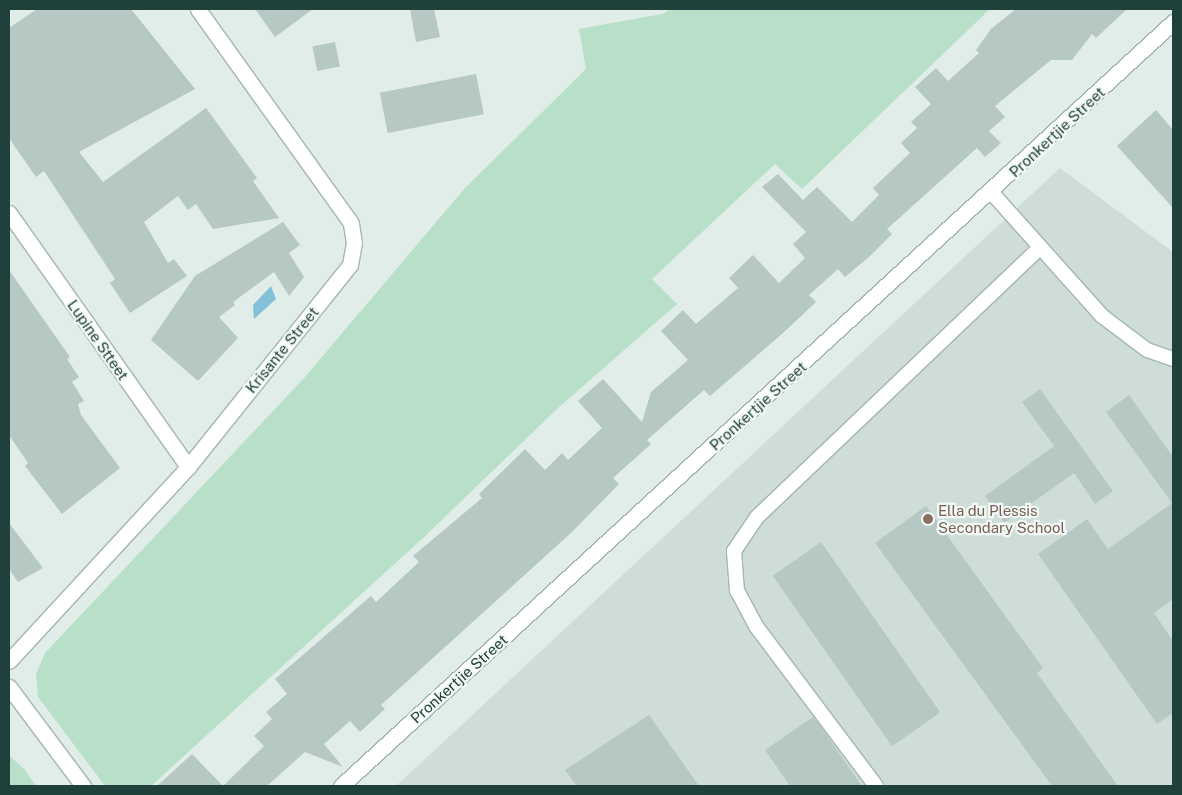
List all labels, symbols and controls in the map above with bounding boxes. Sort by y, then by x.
street label: Pronkertjie Street [1005,83,1109,181]
street label: Lupine Stteet [64,296,132,384]
street label: Krisante Street [242,303,322,397]
street label: Pronkertjie Street [706,358,810,454]
place label: Ella du Plessis Secondary School [938,501,1065,536]
marker: Ella du Plessis Secondary School [922,513,934,525]
street label: Pronkertjie Street [407,631,511,727]

